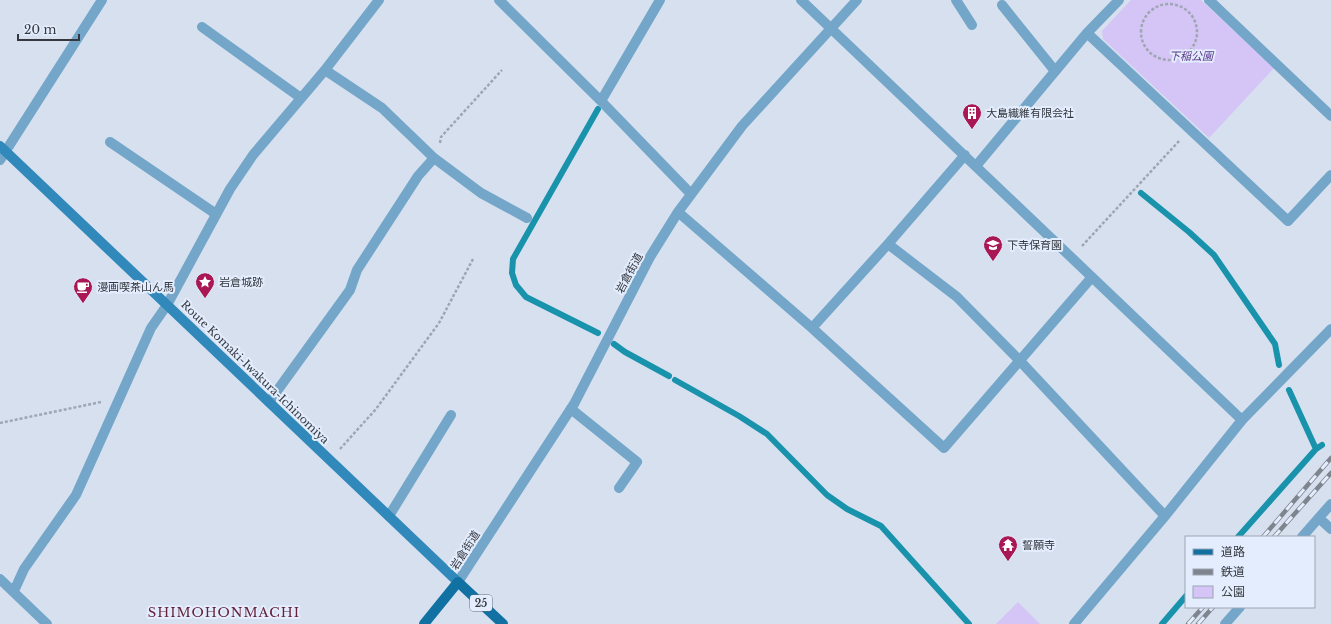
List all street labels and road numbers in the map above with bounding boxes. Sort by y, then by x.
street label: 岩倉街道 [612,250,646,296]
street label: Route Komaki-Iwakura-Ichinomiya [178,297,333,447]
street label: 岩倉街道 [447,528,483,572]
road number: 25 [470,595,492,611]

